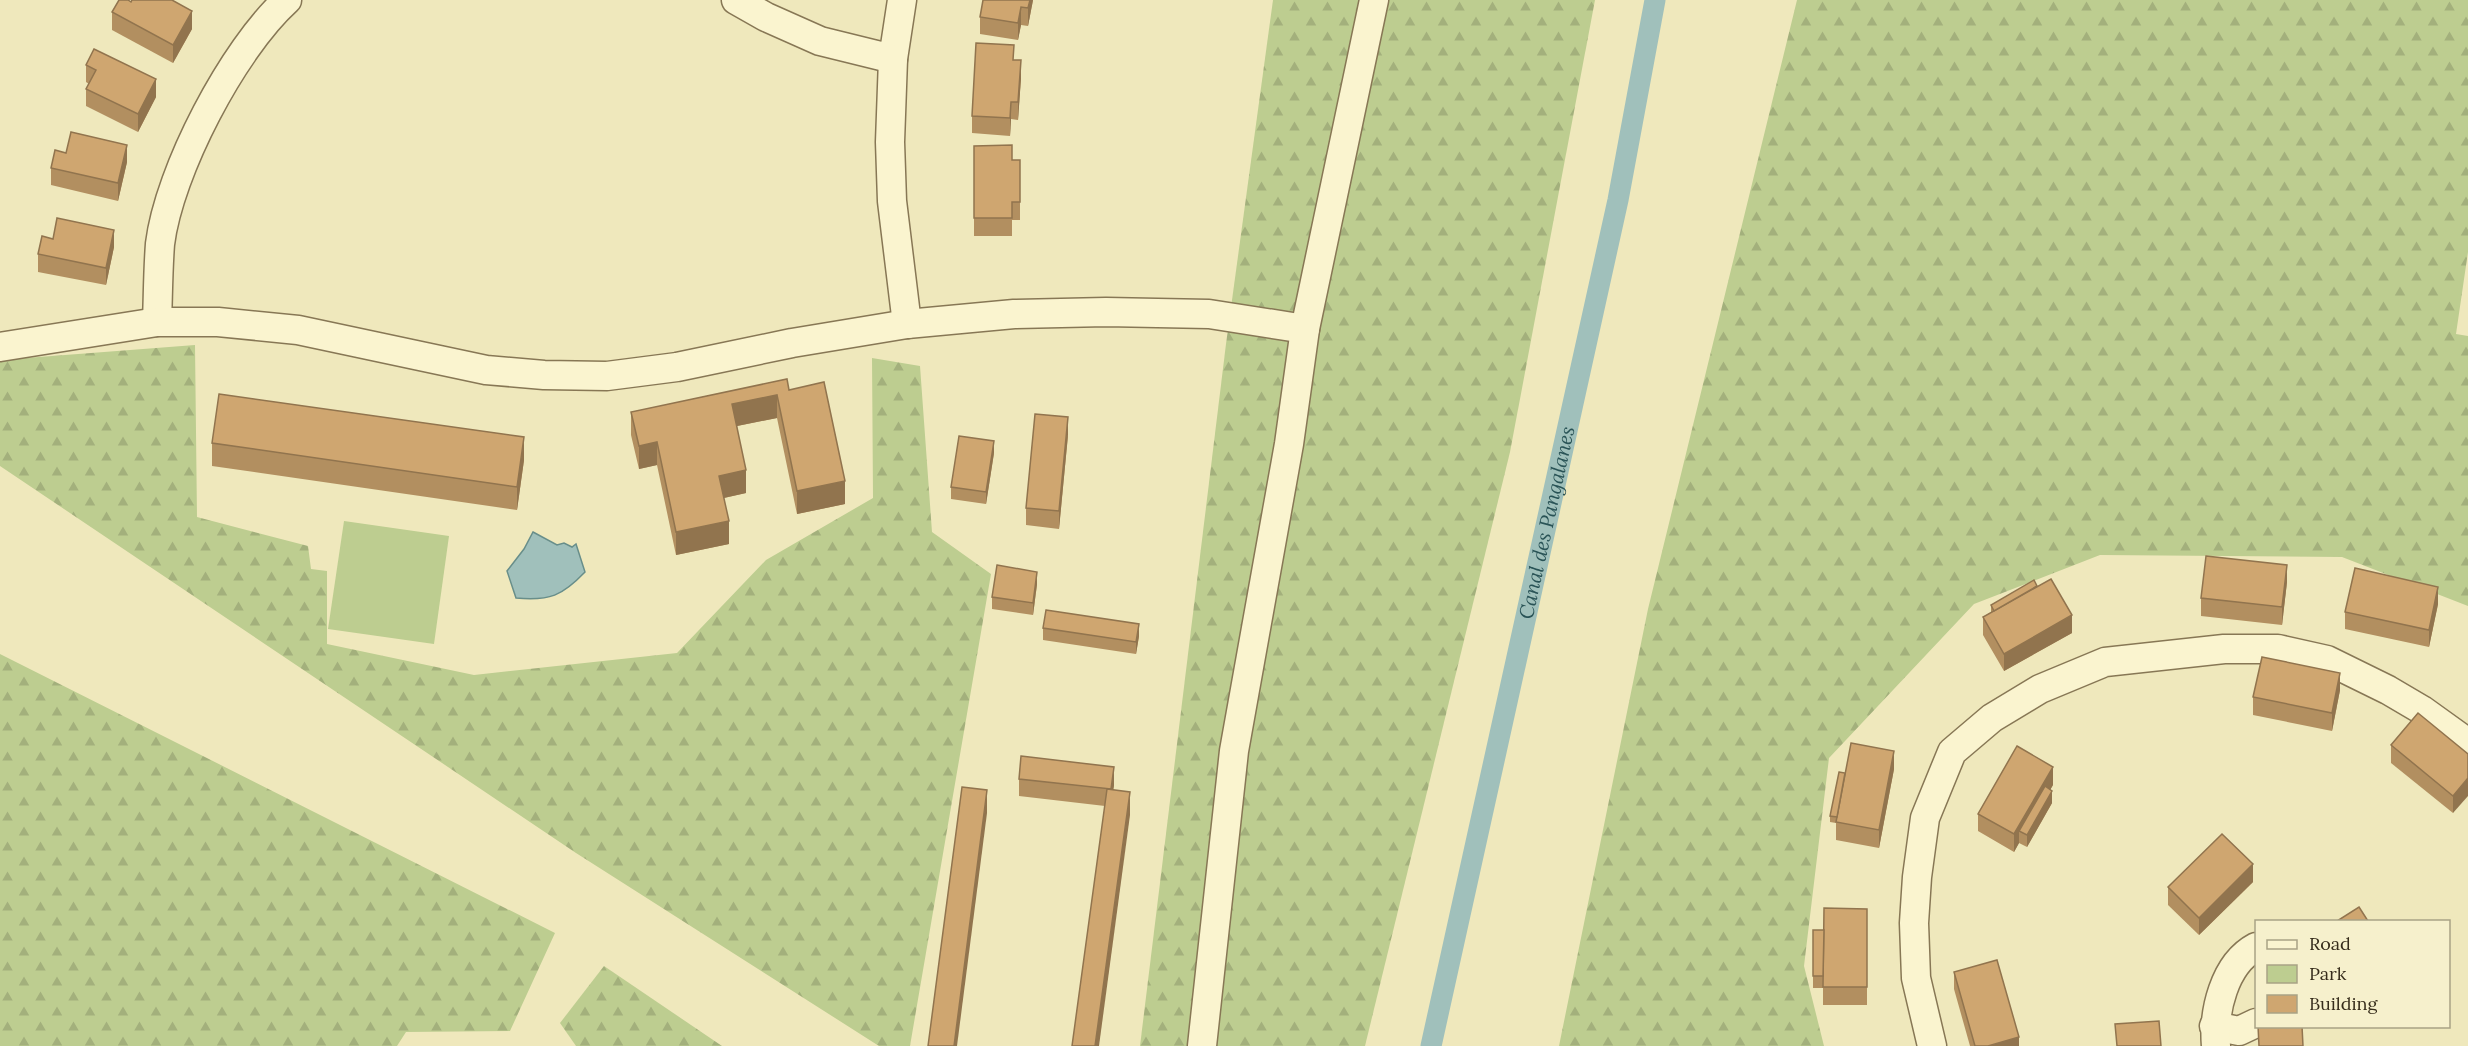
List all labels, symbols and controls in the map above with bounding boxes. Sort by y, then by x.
water label: Canal des Pangalanes [1513,424,1580,621]
legend [2255,920,2450,1028]
text: Road [2309,932,2351,955]
text: Park [2309,962,2347,985]
text: Building [2309,992,2379,1015]

